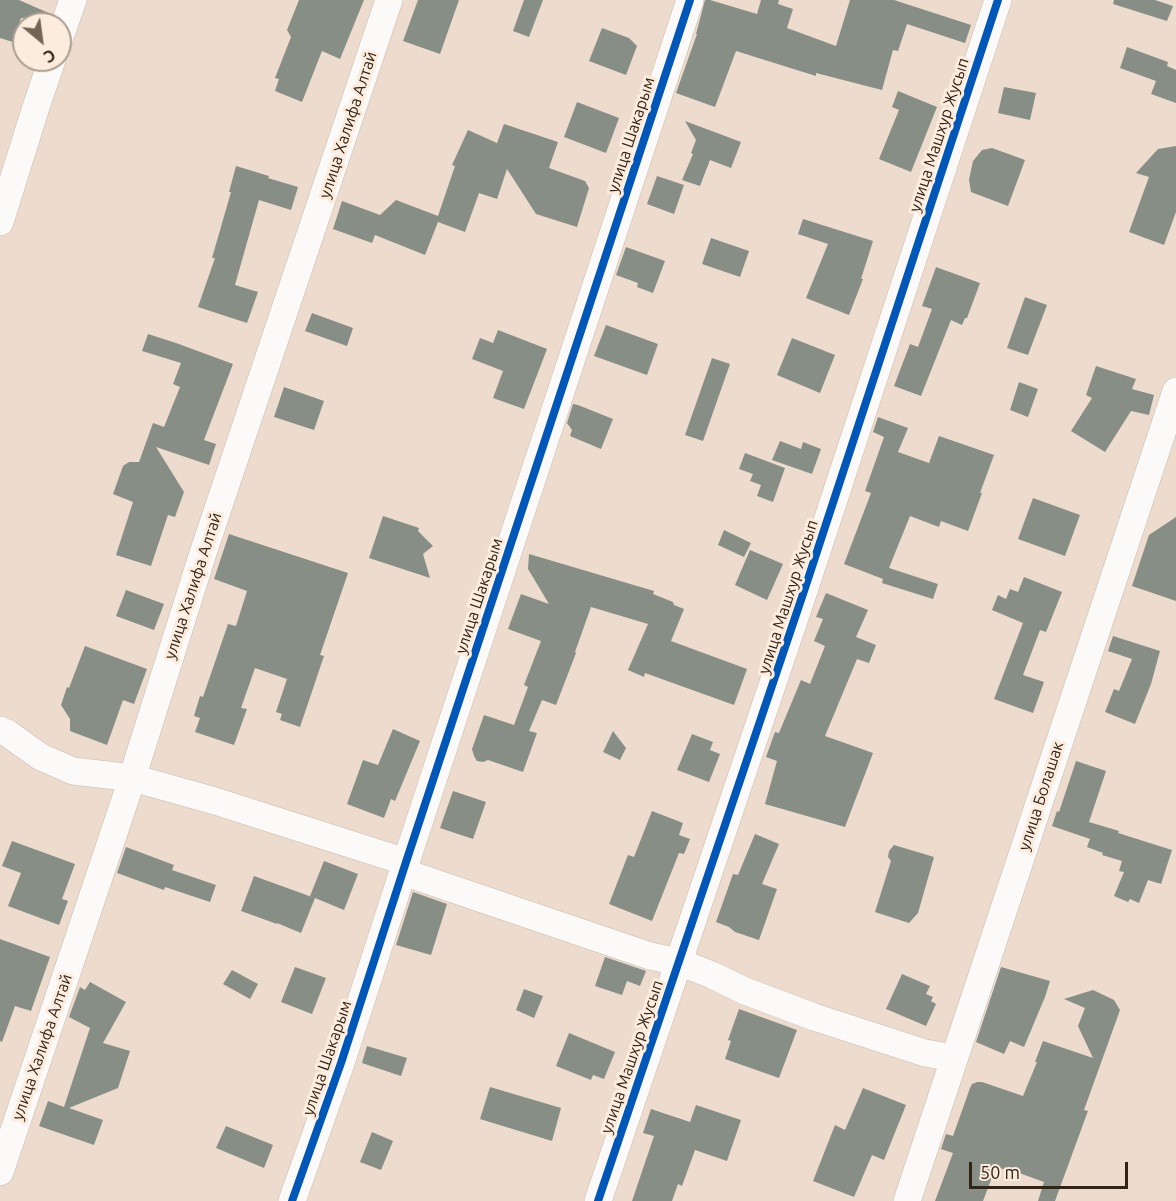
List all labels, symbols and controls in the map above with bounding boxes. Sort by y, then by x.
north arrow [12,12,72,72]
text: С [41,46,59,66]
street label: улица Халифа Алтай [315,49,381,201]
street label: улица Машхур Жусып [905,56,973,214]
street label: улица Шакарым [603,75,659,195]
street label: улица Халифа Алтай [160,510,226,662]
street label: улица Машхур Жусып [754,518,822,676]
street label: улица Шакарым [451,536,507,656]
street label: улица Болашак [1014,739,1068,853]
street label: улица Халифа Алтай [8,971,76,1123]
street label: улица Машхур Жусып [597,978,667,1136]
street label: улица Шакарым [298,998,356,1118]
scale bar [972,1150,1131,1188]
text: 50 m [980,1162,1020,1182]

